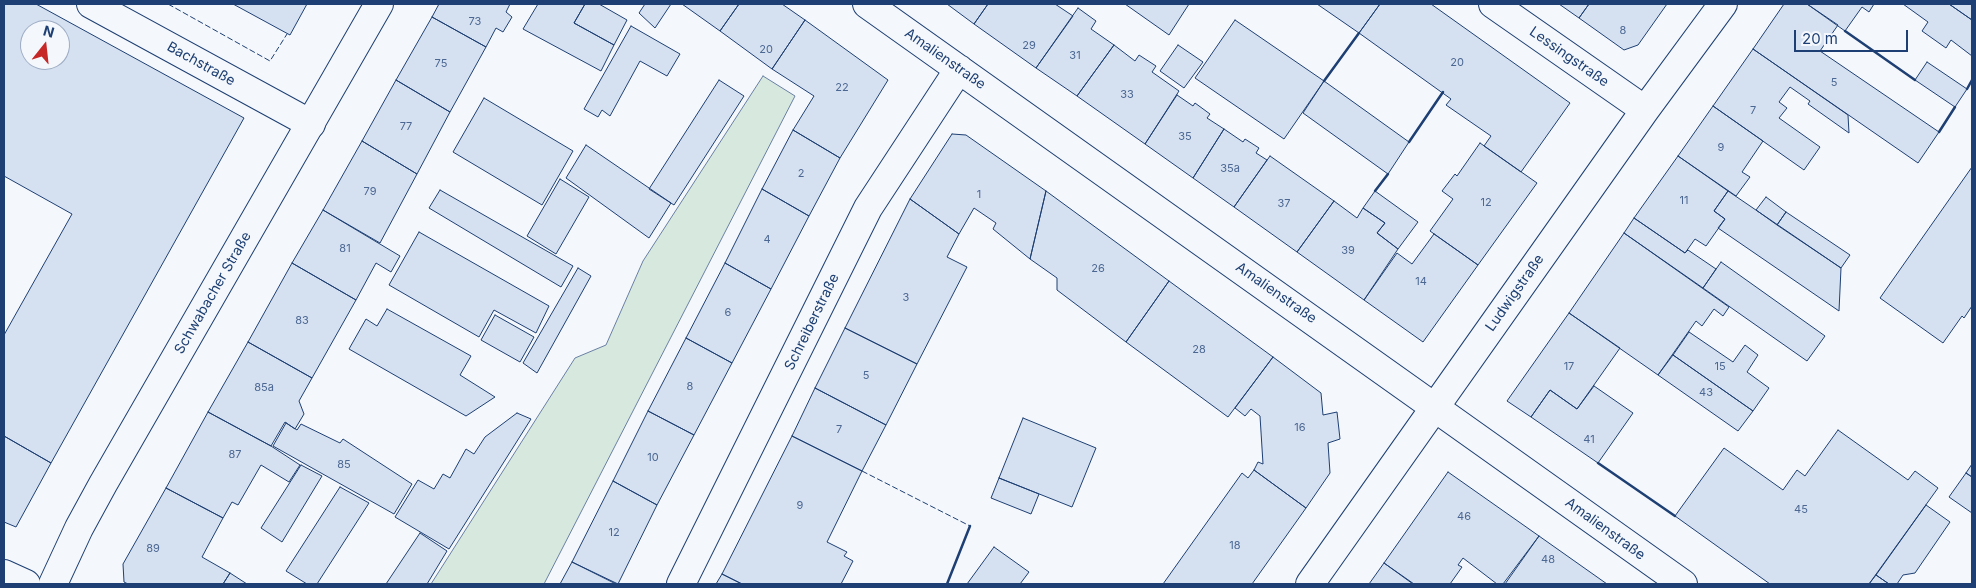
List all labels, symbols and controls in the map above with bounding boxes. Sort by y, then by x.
house number: 73 [469,15,481,29]
north arrow [20,20,70,70]
scale bar [1796,20,1910,52]
text: N [42,21,56,41]
street label: Lessingstraße [1526,23,1612,91]
house number: 8 [1620,24,1626,38]
street label: Amalienstraße [901,25,989,93]
text: 20 m [1802,29,1838,48]
street label: Bachstraße [164,38,238,90]
house number: 29 [1022,39,1036,53]
house number: 20 [759,43,773,57]
house number: 31 [1069,49,1081,63]
house number: 20 [1450,56,1464,70]
house number: 75 [435,57,447,71]
house number: 5 [1831,76,1837,90]
house number: 22 [835,81,849,95]
house number: 33 [1120,88,1134,102]
house number: 7 [1750,104,1756,118]
house number: 77 [400,120,412,134]
house number: 35 [1178,130,1192,144]
house number: 9 [1718,141,1724,155]
house number: 35a [1220,162,1240,176]
house number: 2 [798,167,804,181]
house number: 79 [364,185,376,199]
house number: 1 [977,188,981,202]
house number: 11 [1680,194,1688,208]
house number: 12 [1480,196,1492,210]
house number: 37 [1277,197,1291,211]
street label: Schwabacher Straße [171,229,255,357]
house number: 4 [763,233,771,247]
house number: 81 [339,242,351,256]
house number: 39 [1341,244,1355,258]
street label: Ludwigstraße [1482,251,1548,335]
street label: Amalienstraße [1232,259,1320,327]
house number: 26 [1091,262,1105,276]
street label: Schreiberstraße [781,271,843,373]
house number: 14 [1415,275,1427,289]
house number: 3 [903,291,909,305]
house number: 6 [725,306,731,320]
house number: 83 [295,314,309,328]
house number: 28 [1192,343,1206,357]
house number: 17 [1564,360,1574,374]
house number: 15 [1714,360,1726,374]
house number: 5 [863,369,869,383]
house number: 8 [687,380,693,394]
house number: 85a [254,381,274,395]
house number: 43 [1699,386,1713,400]
house number: 16 [1294,421,1306,435]
house number: 7 [836,423,842,437]
house number: 41 [1583,433,1595,447]
house number: 87 [228,448,242,462]
house number: 10 [647,451,659,465]
house number: 85 [337,458,351,472]
street label: Amalienstraße [1562,494,1648,564]
house number: 9 [797,499,803,513]
house number: 45 [1794,503,1808,517]
house number: 46 [1457,510,1471,524]
house number: 12 [608,526,620,540]
house number: 18 [1229,539,1241,553]
house number: 89 [146,542,160,556]
house number: 48 [1541,553,1555,567]

